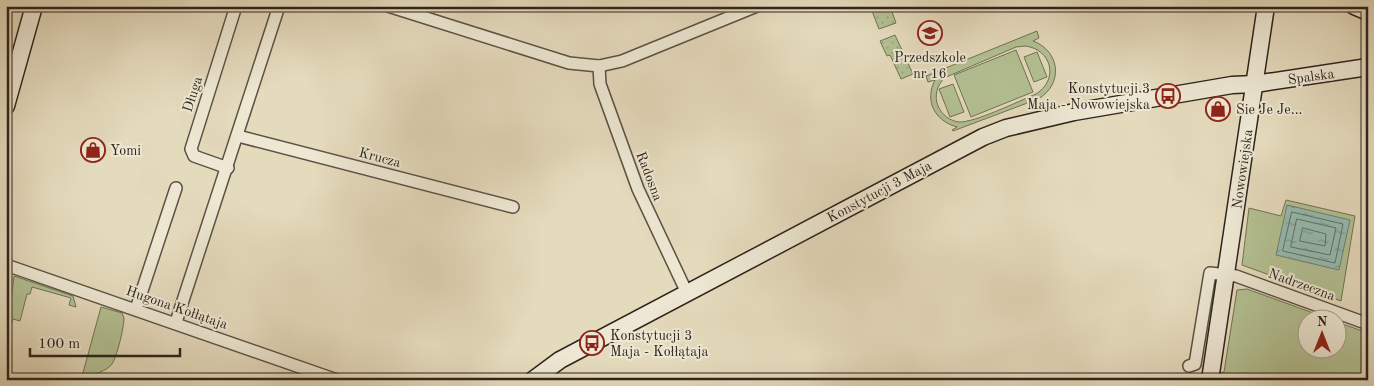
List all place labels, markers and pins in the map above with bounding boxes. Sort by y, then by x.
school or university icon: Przedszkole nr 16 [917,20,943,46]
place label: Przedszkole nr 16 [894,51,966,81]
place label: Konstytucji 3 Maja - Nowowiejska [1027,82,1150,112]
bus stop icon: Konstytucji 3 Maja - Nowowiejska [1155,83,1181,109]
shop icon: Sie Je Je... [1205,96,1231,122]
place label: Sie Je Je... [1236,103,1303,117]
shop icon: Yomi [80,137,106,163]
place label: Yomi [110,144,141,158]
place label: Konstytucji 3 Maja - Kołłątaja [610,329,709,359]
bus stop icon: Konstytucji 3 Maja - Kołłątaja [579,330,605,356]

